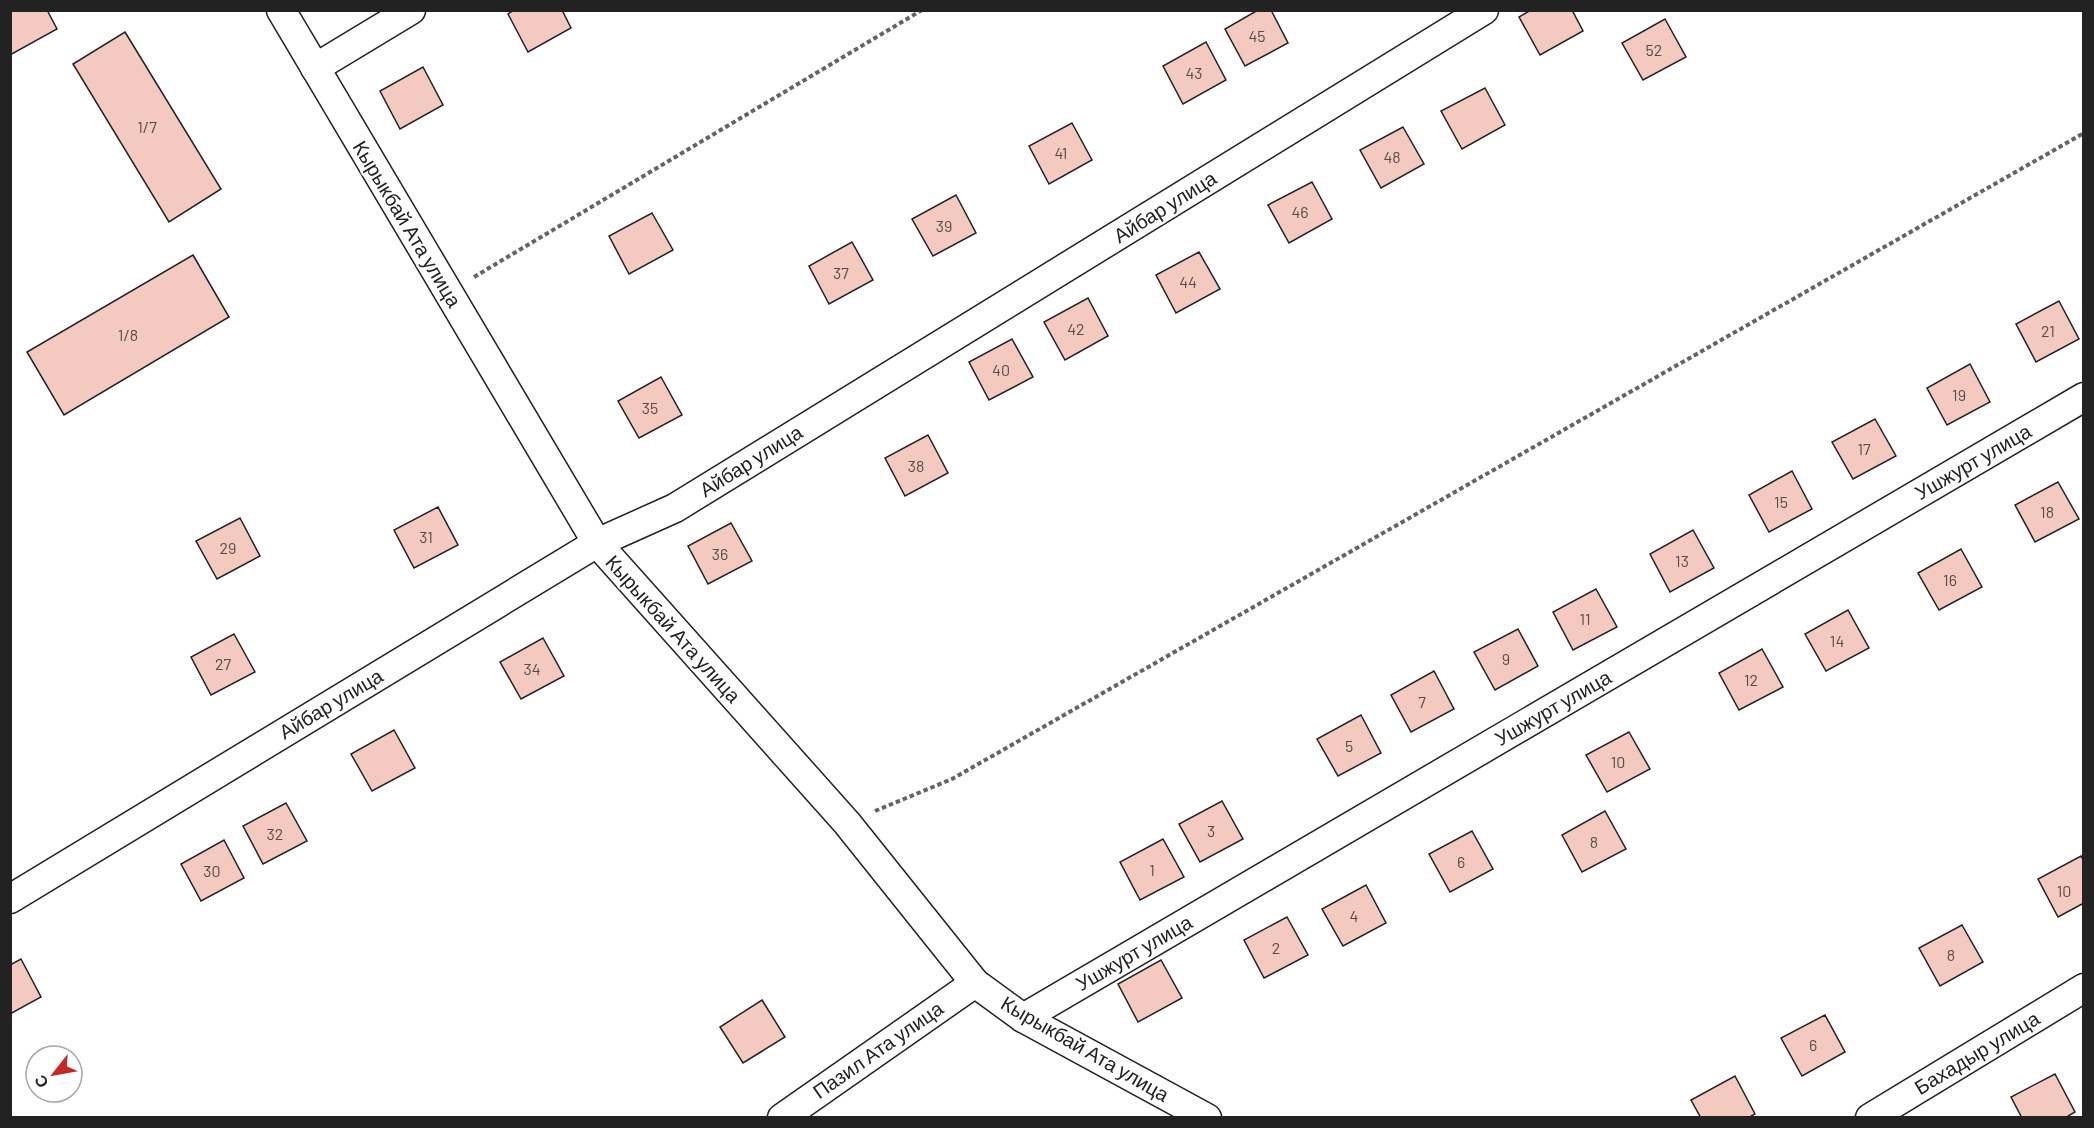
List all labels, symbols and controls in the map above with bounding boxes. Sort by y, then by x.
house number: 45 [1248,26,1266,45]
house number: 52 [1646,40,1662,59]
house number: 43 [1185,63,1203,82]
house number: 1/7 [137,117,157,136]
street label: Кырыкбай Ата улица [349,136,468,312]
house number: 41 [1055,143,1067,162]
house number: 48 [1383,147,1401,166]
street label: Айбар улица [1109,165,1221,247]
house number: 46 [1291,202,1309,221]
house number: 39 [936,216,952,235]
house number: 37 [833,263,849,282]
house number: 44 [1179,272,1197,291]
house number: 42 [1067,319,1085,338]
house number: 21 [2041,321,2055,340]
house number: 1/8 [118,325,138,344]
house number: 40 [992,360,1010,379]
house number: 19 [1952,385,1966,404]
house number: 35 [642,398,658,417]
street label: Ушжурт улица [1910,418,2036,504]
street label: Айбар улица [695,419,807,501]
house number: 17 [1857,439,1871,458]
house number: 38 [908,456,924,475]
house number: 15 [1774,492,1788,511]
house number: 18 [2040,502,2054,521]
house number: 31 [419,527,433,546]
house number: 29 [220,538,236,557]
house number: 36 [712,544,728,563]
street label: Кырыкбай Ата улица [601,550,747,708]
house number: 13 [1675,551,1689,570]
house number: 16 [1943,570,1957,589]
house number: 11 [1579,609,1591,628]
house number: 14 [1830,631,1844,650]
house number: 9 [1502,649,1510,668]
house number: 27 [215,654,231,673]
house number: 34 [523,659,541,678]
street label: Айбар улица [274,662,387,743]
street label: Ушжурт улица [1490,664,1616,750]
house number: 12 [1744,670,1758,689]
house number: 7 [1418,692,1426,711]
house number: 5 [1345,736,1353,755]
house number: 10 [1611,752,1625,771]
house number: 3 [1207,821,1215,840]
house number: 32 [267,824,283,843]
house number: 8 [1590,832,1598,851]
house number: 6 [1457,852,1465,871]
house number: 1 [1149,860,1155,879]
house number: 30 [203,861,221,880]
house number: 10 [2057,881,2071,900]
house number: 4 [1350,906,1358,925]
street label: Ушжурт улица [1071,909,1197,995]
house number: 2 [1272,938,1280,957]
house number: 8 [1947,945,1955,964]
street label: Кырыкбай Ата улица [997,990,1175,1106]
street label: Пазил Ата улица [808,995,948,1103]
street label: Бахадыр улица [1910,1005,2044,1099]
house number: 6 [1809,1035,1817,1054]
north arrow [24,1044,84,1104]
text: С [29,1072,52,1092]

